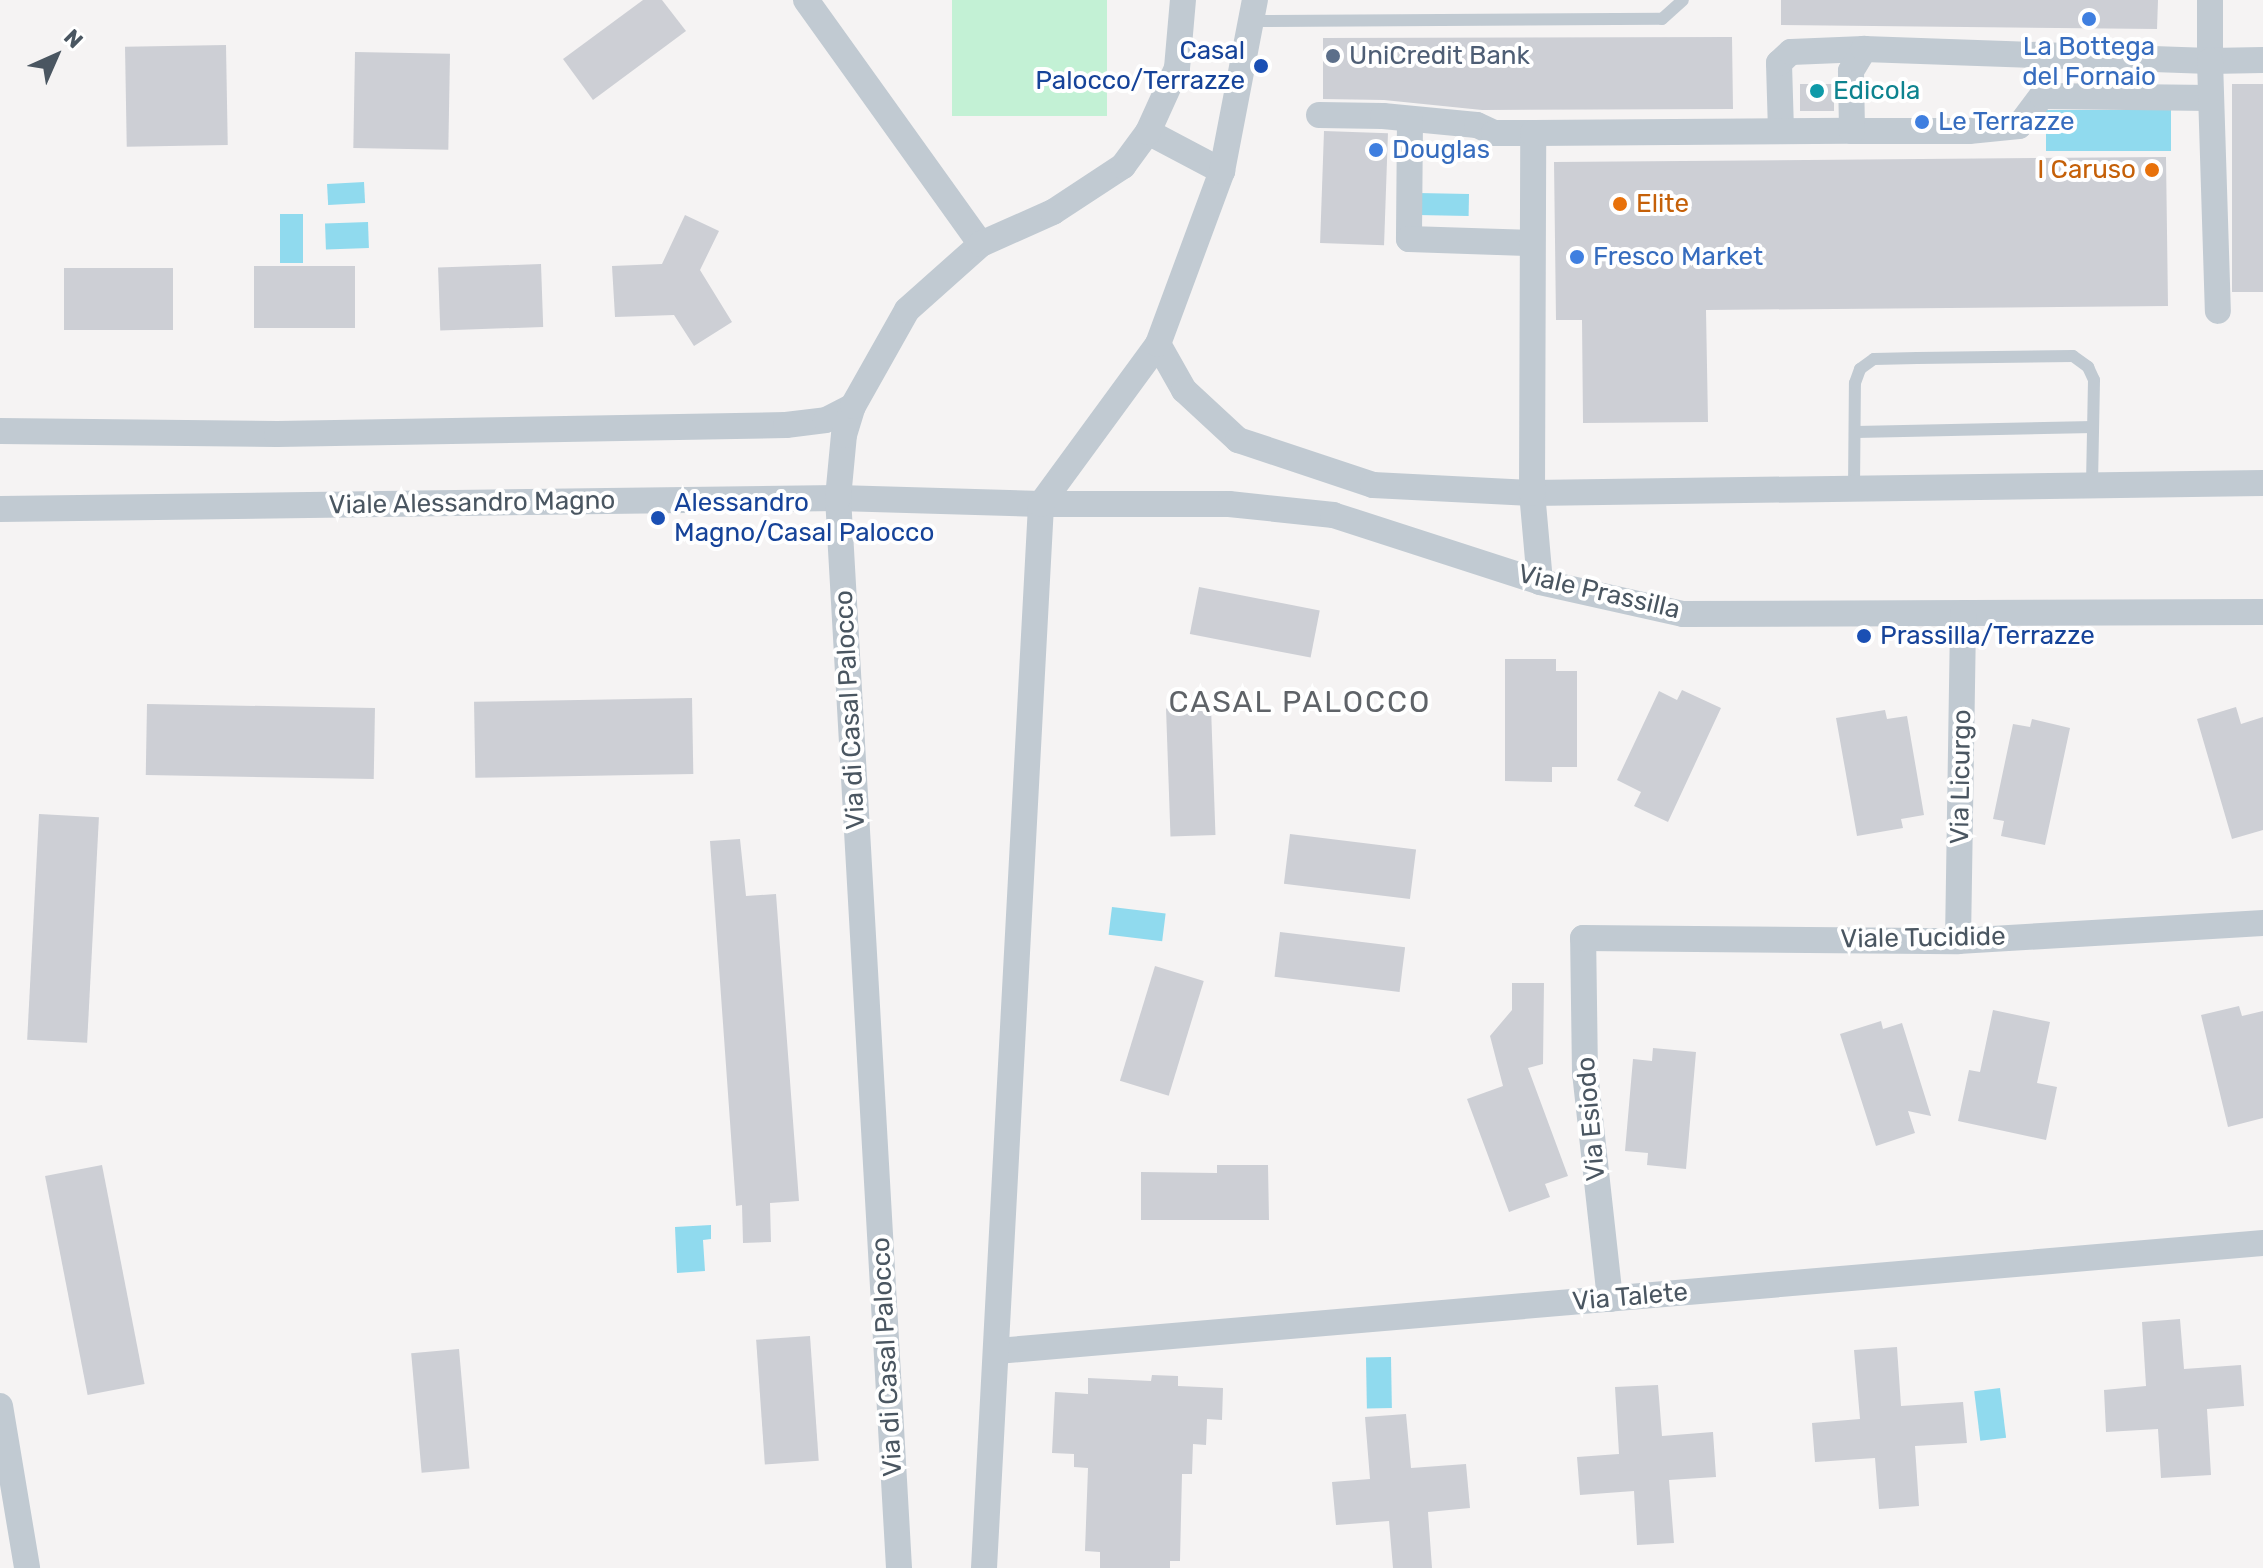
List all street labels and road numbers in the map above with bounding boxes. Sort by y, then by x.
street label: Viale Alessandro Magno [328,485,616,521]
street label: Viale Prassilla [1515,558,1683,626]
street label: Via di Casal Palocco [828,589,872,831]
street label: Via Licurgo [1944,709,1978,845]
street label: Viale Tucidide [1840,921,2006,955]
street label: Via Esiodo [1570,1056,1612,1182]
street label: Via di Casal Palocco [865,1236,909,1478]
street label: Via Talete [1571,1276,1689,1318]

